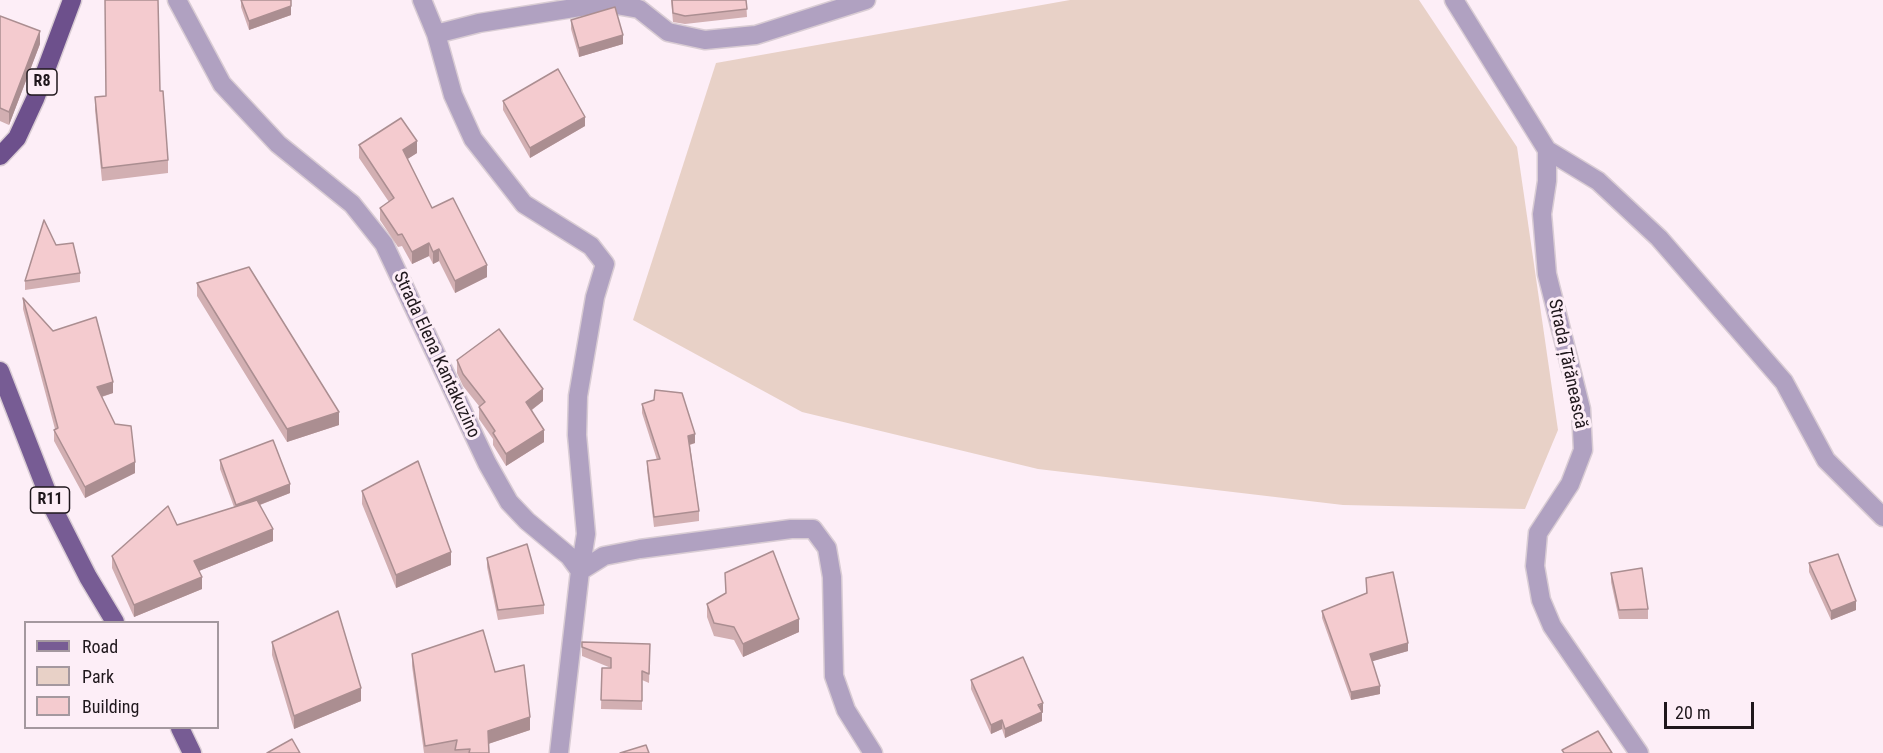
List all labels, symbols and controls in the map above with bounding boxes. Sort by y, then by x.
road number: R8 [27,69,57,95]
street label: Strada Elena Kantakuzino [388,269,484,441]
street label: Strada Țărănească [1543,297,1591,431]
road number: R11 [31,487,70,513]
legend [24,621,219,729]
text: Road [82,636,118,657]
text: Park [82,666,114,687]
scale bar [1667,690,1757,728]
text: Building [82,696,139,717]
text: 20 m [1675,702,1710,723]

